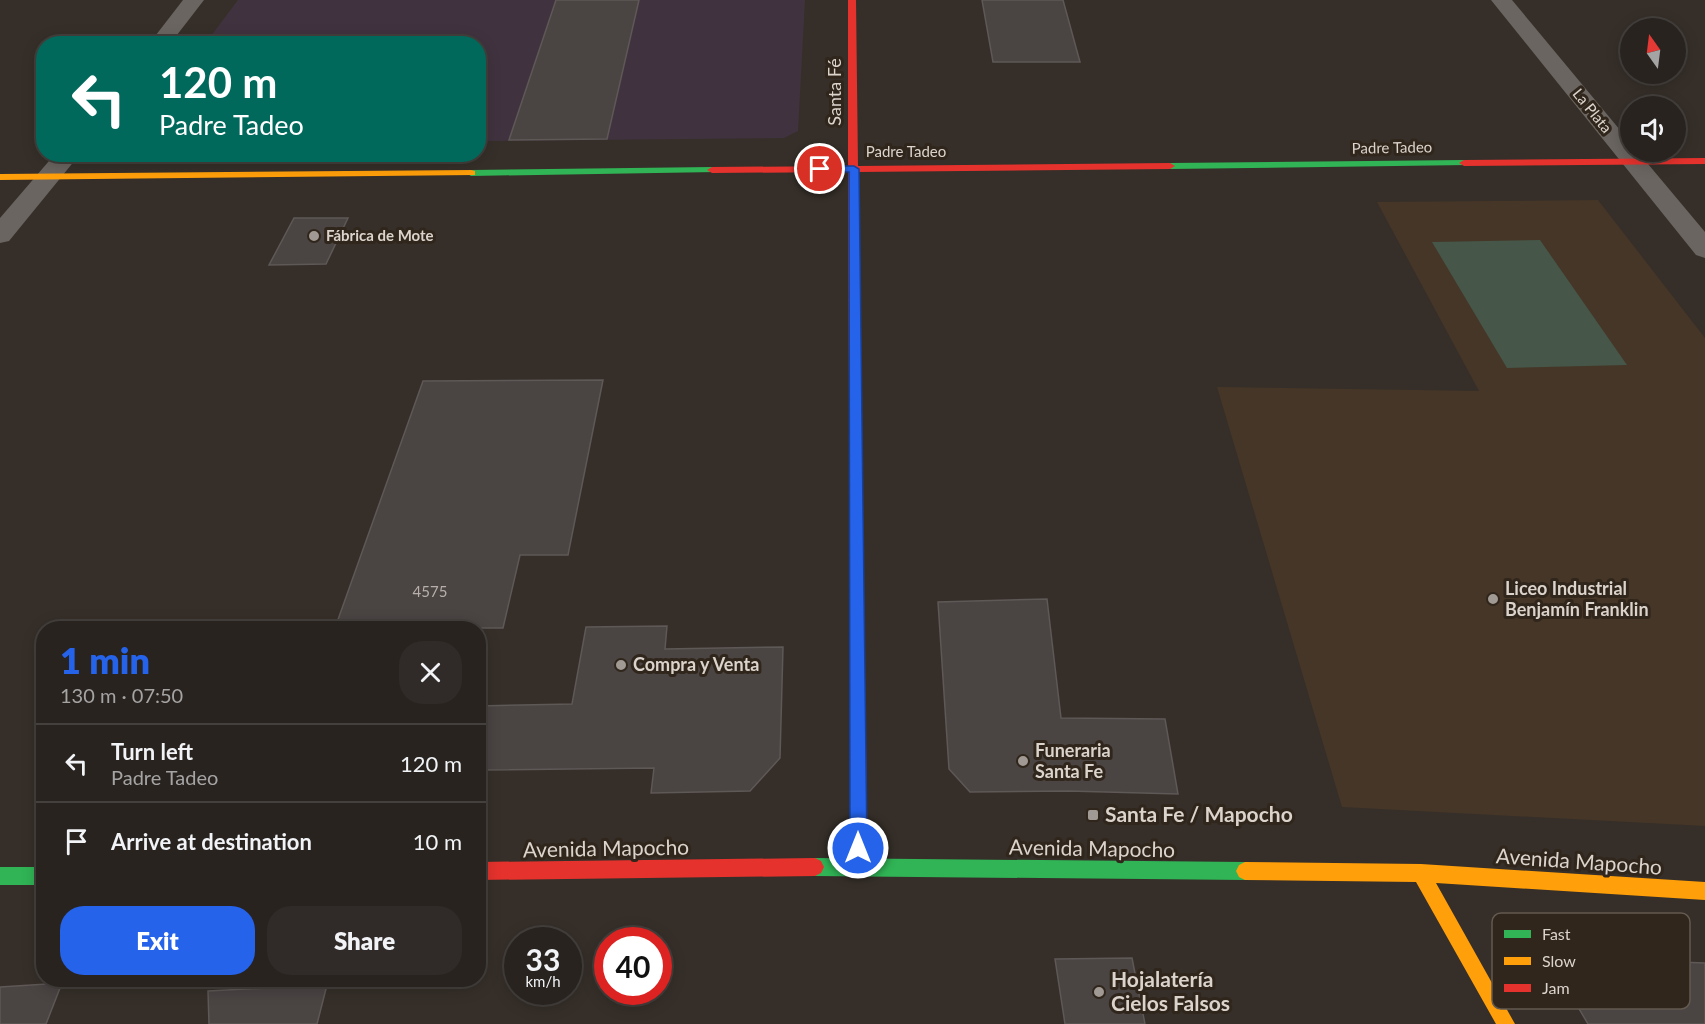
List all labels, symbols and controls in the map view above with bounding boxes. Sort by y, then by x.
north arrow [1620,18,1686,84]
map controls [1620,18,1686,162]
text: 120 m [159,57,277,107]
street label: Santa Fé [823,58,845,126]
icon: left [60,60,138,138]
street label: La Plata [1570,85,1616,136]
button: sound [1620,96,1686,162]
text: Padre Tadeo [159,108,304,141]
street label: Padre Tadeo [1352,137,1432,157]
street label: Padre Tadeo [866,142,946,160]
pin [794,143,845,194]
icon: arrive [803,152,836,185]
place label: Fábrica de Mote [326,226,434,244]
marker: Fábrica de Mote [307,229,321,243]
place label: Liceo Industrial Benjamín Franklin [1505,577,1649,620]
house number: 4575 [413,582,447,600]
marker: Liceo Industrial Benjamín Franklin [1486,592,1500,606]
text: 1 min [60,638,150,682]
button: close [399,641,462,704]
place label: Compra y Venta [633,653,759,675]
marker: Compra y Venta [614,658,628,672]
text: 130 m · 07:50 [60,683,183,707]
text: Turn left [111,738,193,765]
place label: Funeraria Santa Fe [1035,739,1111,782]
icon: left [60,747,93,780]
text: 120 m [400,750,462,777]
marker: Funeraria Santa Fe [1016,754,1030,768]
text: Padre Tadeo [111,765,218,789]
place label: Santa Fe / Mapocho [1105,801,1293,826]
marker: Santa Fe / Mapocho [1086,808,1100,822]
position arrow [826,816,890,880]
icon: arrive [60,825,93,858]
text: Arrive at destination [111,828,312,855]
text: 10 m [413,828,462,855]
street label: Avenida Mapocho [523,834,689,861]
street label: Avenida Mapocho [1009,834,1175,861]
street label: Avenida Mapocho [1495,842,1663,879]
button: Exit [60,906,255,975]
button: Share [267,906,462,975]
legend [1492,913,1690,1009]
text: Fast [1542,924,1571,943]
speed limit sign: 40 [594,927,672,1005]
text: 33 [526,941,560,977]
text: Slow [1542,951,1576,970]
place label: Hojalatería Cielos Falsos [1111,966,1230,1015]
text: km/h [525,972,561,990]
text: Jam [1542,978,1570,997]
marker: Hojalatería Cielos Falsos [1092,985,1106,999]

